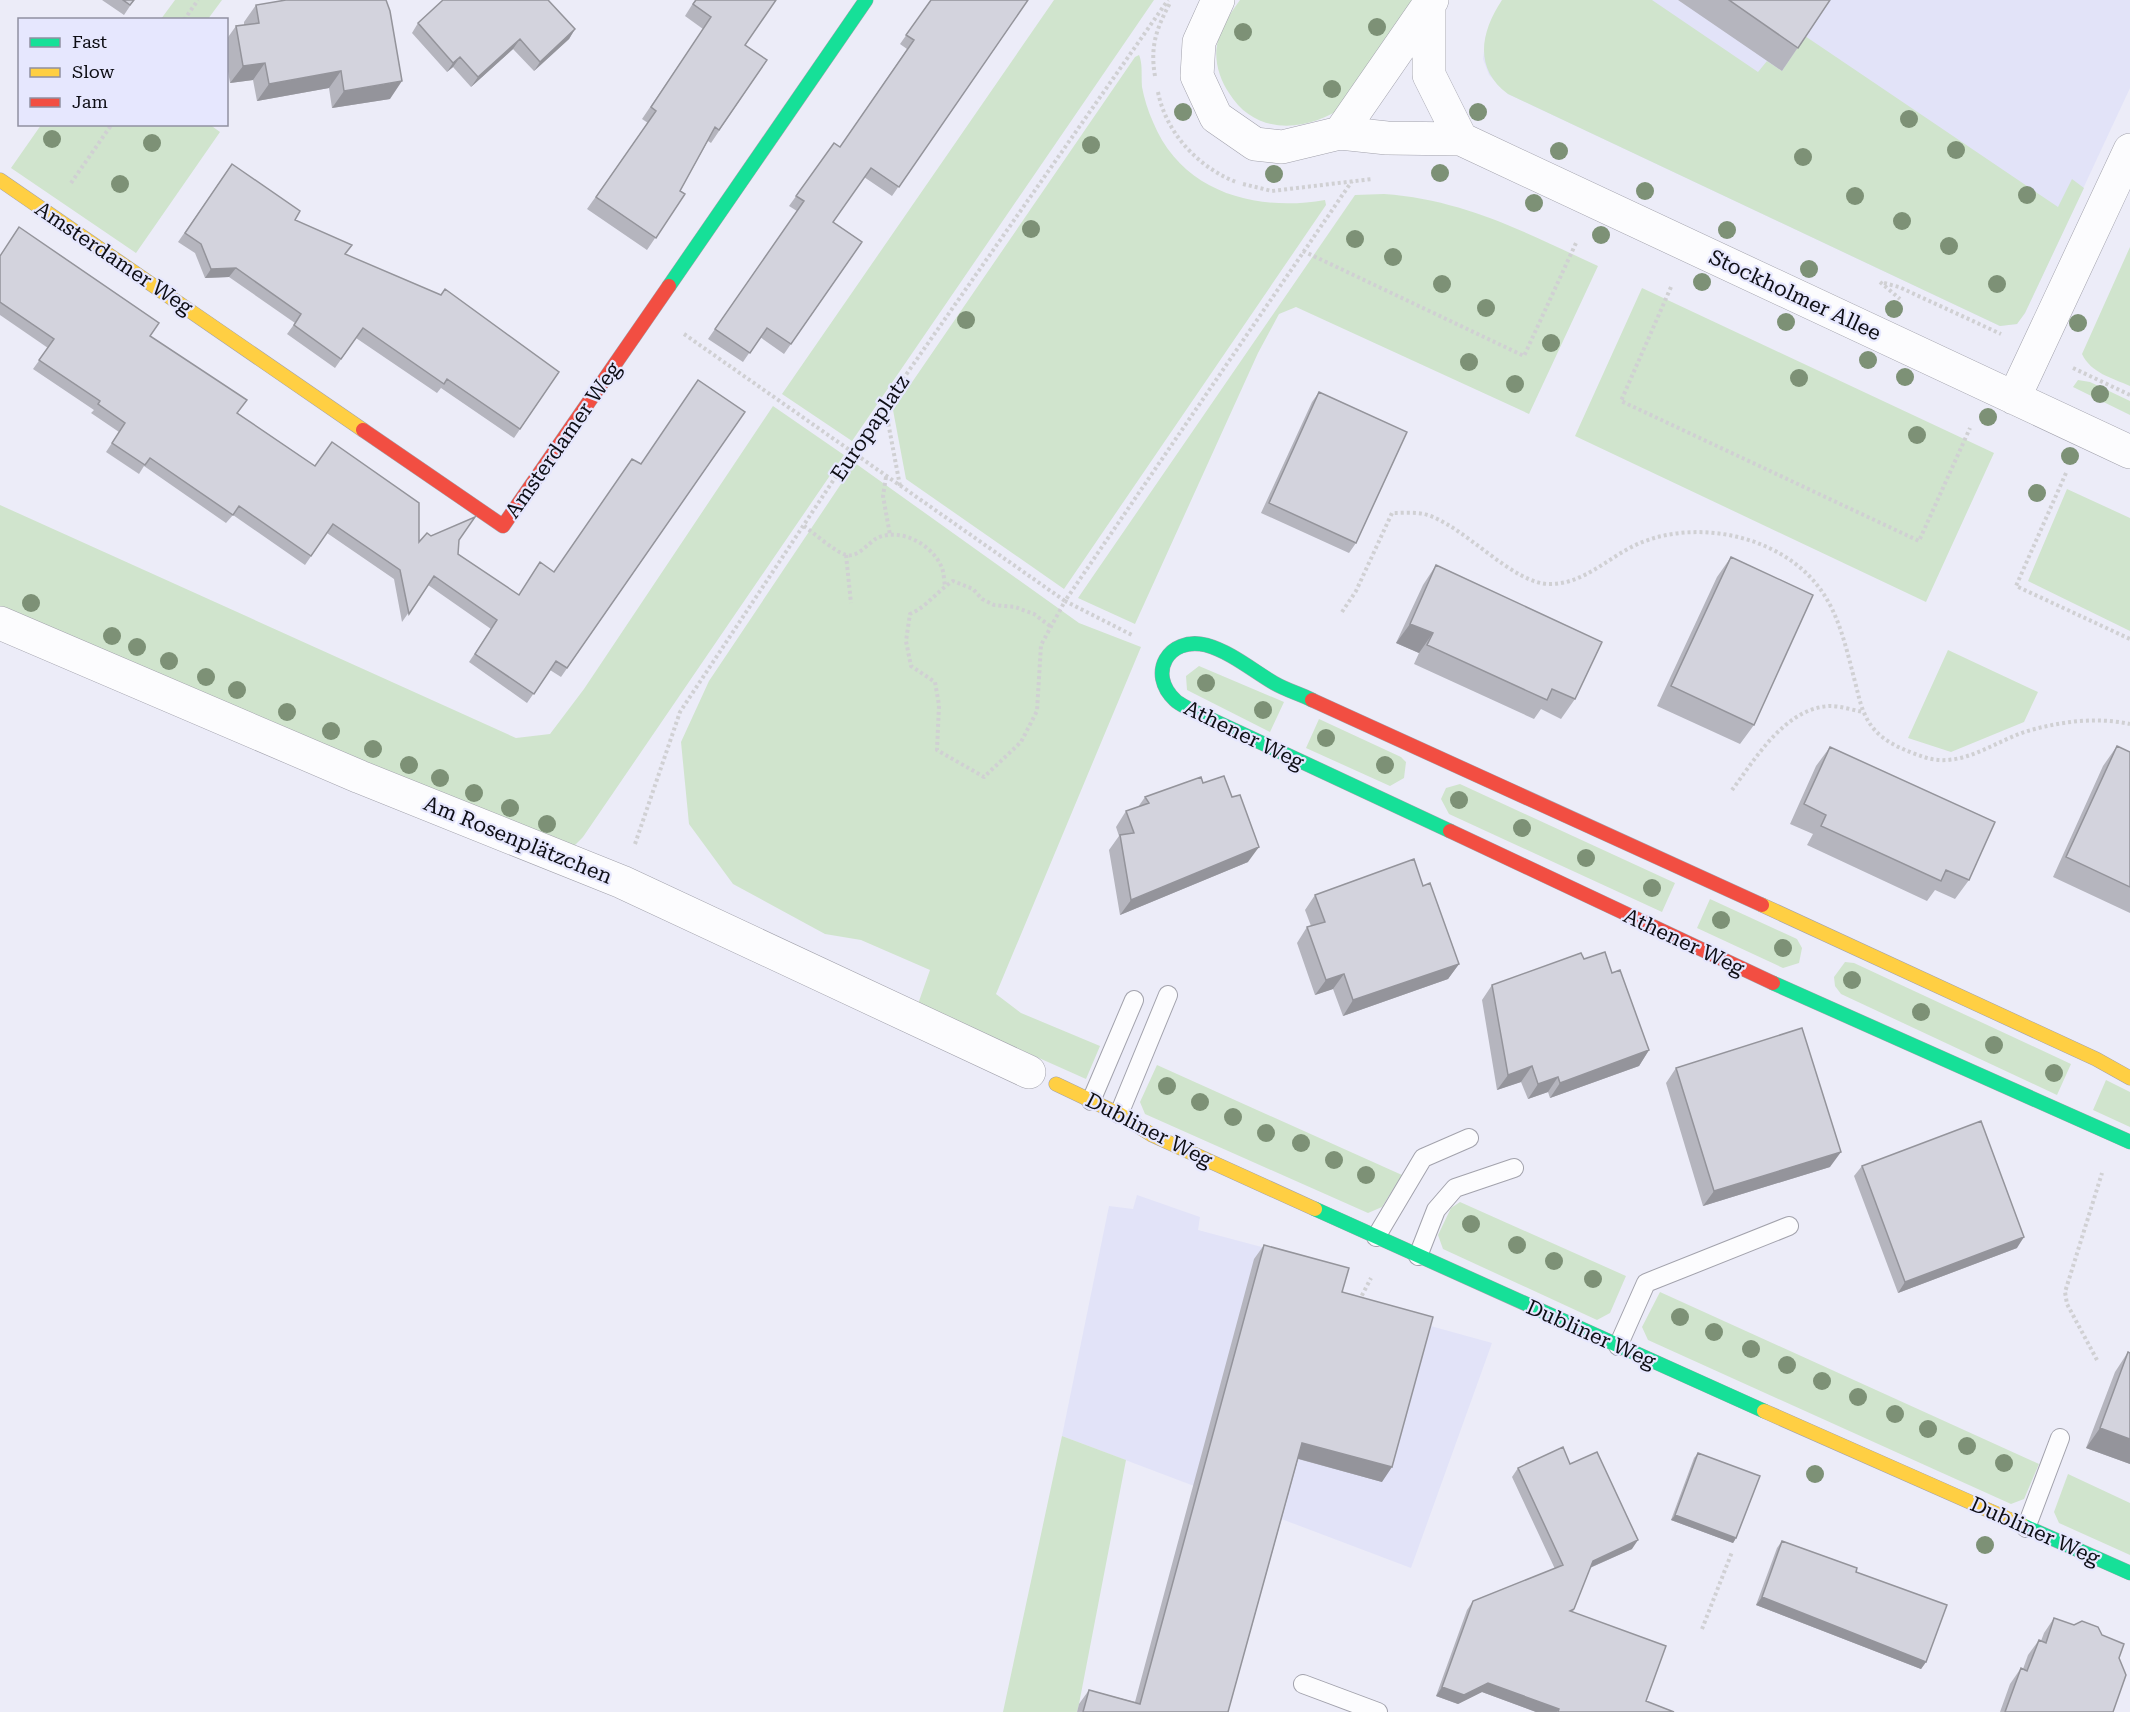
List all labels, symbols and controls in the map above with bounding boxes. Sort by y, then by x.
legend [18,18,228,126]
text: Fast [72,31,107,52]
text: Slow [72,61,114,82]
text: Jam [72,91,108,112]
street label: Amsterdamer Weg [31,196,197,320]
street label: Stockholmer Allee [1705,245,1885,345]
street label: Amsterdamer Weg [500,357,626,523]
street label: Europaplatz [826,371,914,485]
street label: Athener Weg [1180,696,1308,774]
street label: Am Rosenplätzchen [420,791,616,889]
street label: Athener Weg [1620,904,1748,980]
street label: Dubliner Weg [1082,1088,1216,1172]
street label: Dubliner Weg [1523,1295,1659,1373]
street label: Dubliner Weg [1967,1492,2103,1570]

